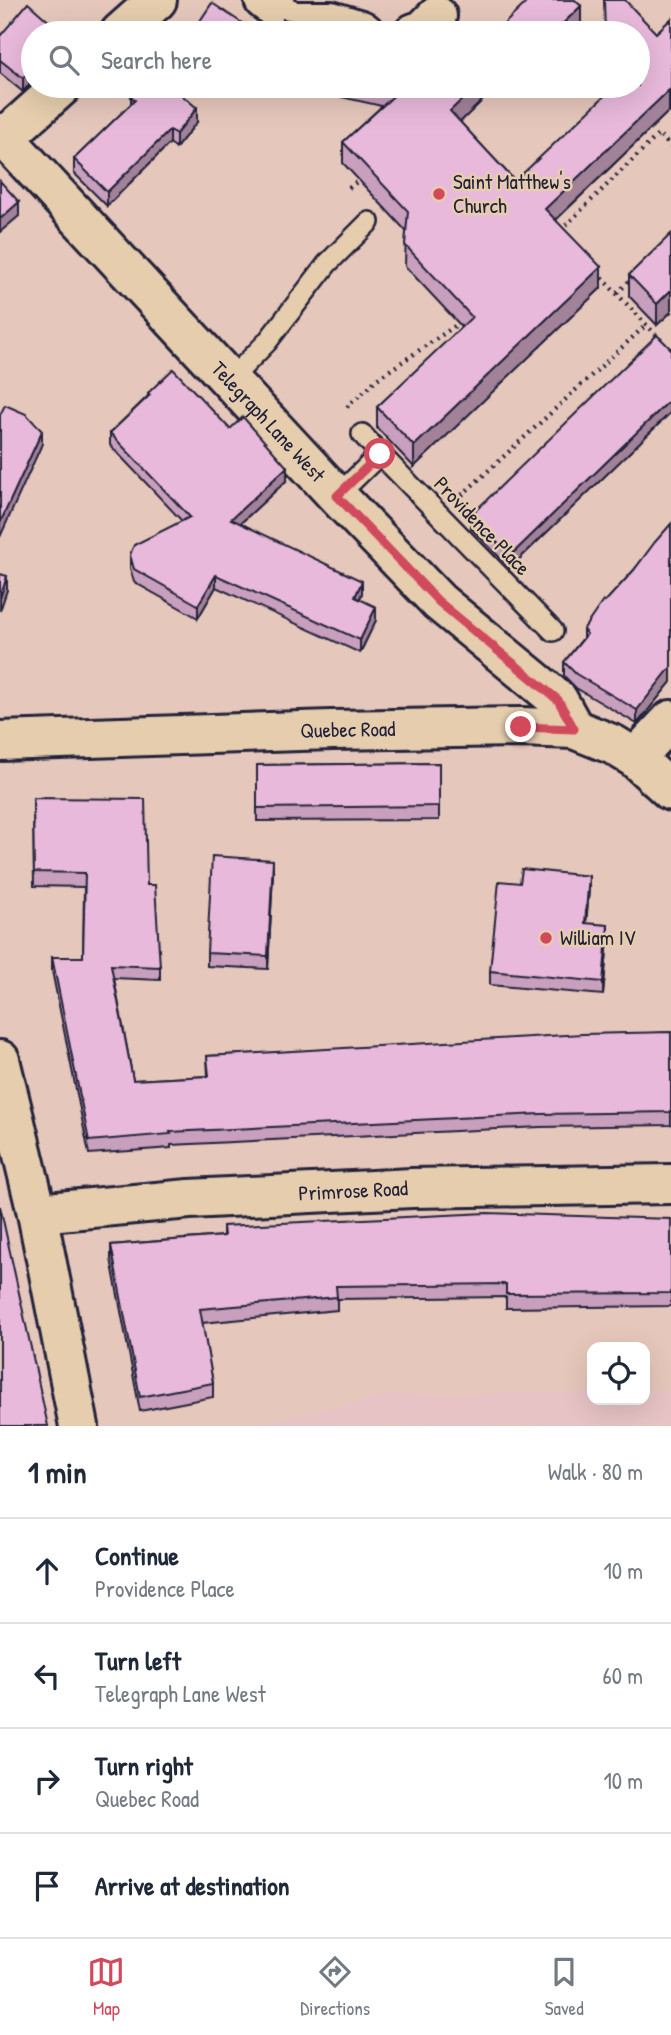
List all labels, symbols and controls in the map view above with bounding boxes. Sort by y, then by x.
search box [21,21,650,98]
icon: search [45,41,83,79]
text: Search here [101,42,212,77]
place label: Saint Matthew's Church [453,167,571,220]
marker: Saint Matthew's Church [431,186,447,202]
street label: Telegraph Lane West [205,354,333,489]
route start [364,438,395,469]
street label: Providence Place [428,470,537,582]
route end [505,711,536,742]
street label: Quebec Road [300,714,396,745]
place label: William IV [560,923,636,952]
marker: William IV [538,930,554,946]
street label: Primrose Road [298,1173,409,1208]
map controls [587,1342,650,1405]
button: locate [587,1342,650,1405]
text: 1 min [28,1452,86,1492]
text: Walk · 80 m [548,1456,643,1487]
text: Continue [95,1538,179,1573]
icon: ahead [28,1552,66,1590]
text: 10 m [603,1555,643,1586]
text: Providence Place [95,1573,235,1604]
text: Turn left [95,1643,181,1678]
icon: left [28,1657,66,1695]
text: 60 m [603,1660,643,1691]
text: Telegraph Lane West [95,1678,266,1709]
text: Turn right [95,1748,193,1783]
icon: right [28,1762,66,1800]
text: 10 m [603,1765,643,1796]
text: Quebec Road [95,1783,199,1814]
icon: arrive [28,1867,66,1905]
text: Arrive at destination [95,1868,290,1903]
tab: Map [87,1953,125,2021]
tab: Directions [300,1953,370,2021]
tab: Saved [545,1953,584,2021]

